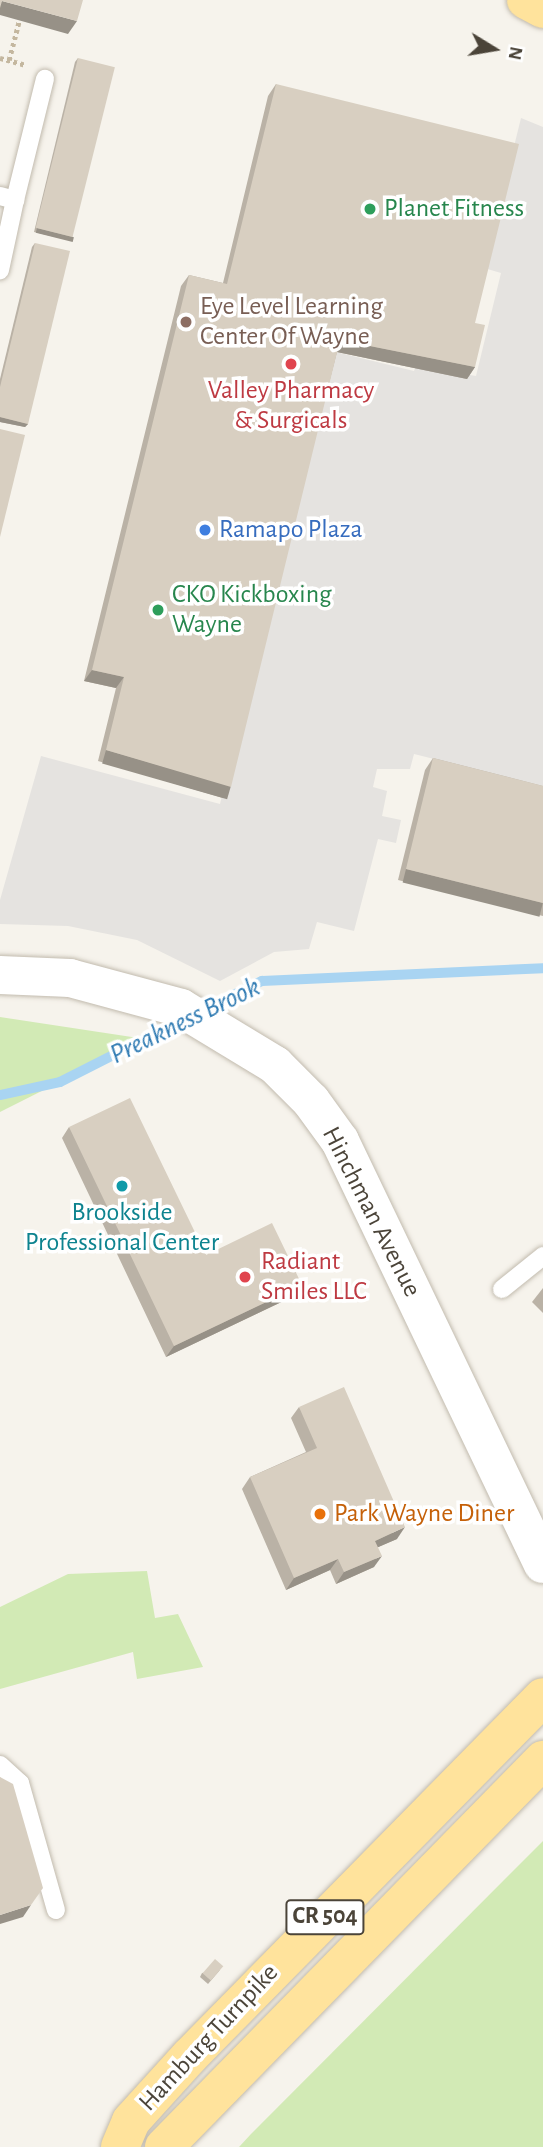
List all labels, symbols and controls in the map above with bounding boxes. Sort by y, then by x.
north arrow [459,14,529,84]
text: N [505,45,526,61]
place label: Planet Fitness [384,193,524,225]
marker: Planet Fitness [362,201,378,217]
place label: Eye Level Learning Center Of Wayne [200,291,383,352]
marker: Eye Level Learning Center Of Wayne [178,314,194,330]
marker: Valley Pharmacy & Surgicals [283,356,299,372]
place label: Valley Pharmacy & Surgicals [208,375,374,436]
place label: Ramapo Plaza [219,514,362,546]
marker: Ramapo Plaza [197,522,213,538]
place label: CKO Kickboxing Wayne [172,579,332,640]
marker: CKO Kickboxing Wayne [150,602,166,618]
water label: Preakness Brook [104,970,266,1072]
street label: Hinchman Avenue [315,1122,427,1302]
marker: Brookside Professional Center [114,1178,130,1194]
place label: Brookside Professional Center [25,1197,219,1258]
place label: Radiant Smiles LLC [261,1246,367,1308]
marker: Radiant Smiles LLC [235,1267,255,1287]
place label: Park Wayne Diner [334,1498,514,1530]
marker: Park Wayne Diner [312,1506,328,1522]
road number: CR 504 [285,1896,365,1938]
street label: Hamburg Turnpike [133,1958,285,2118]

